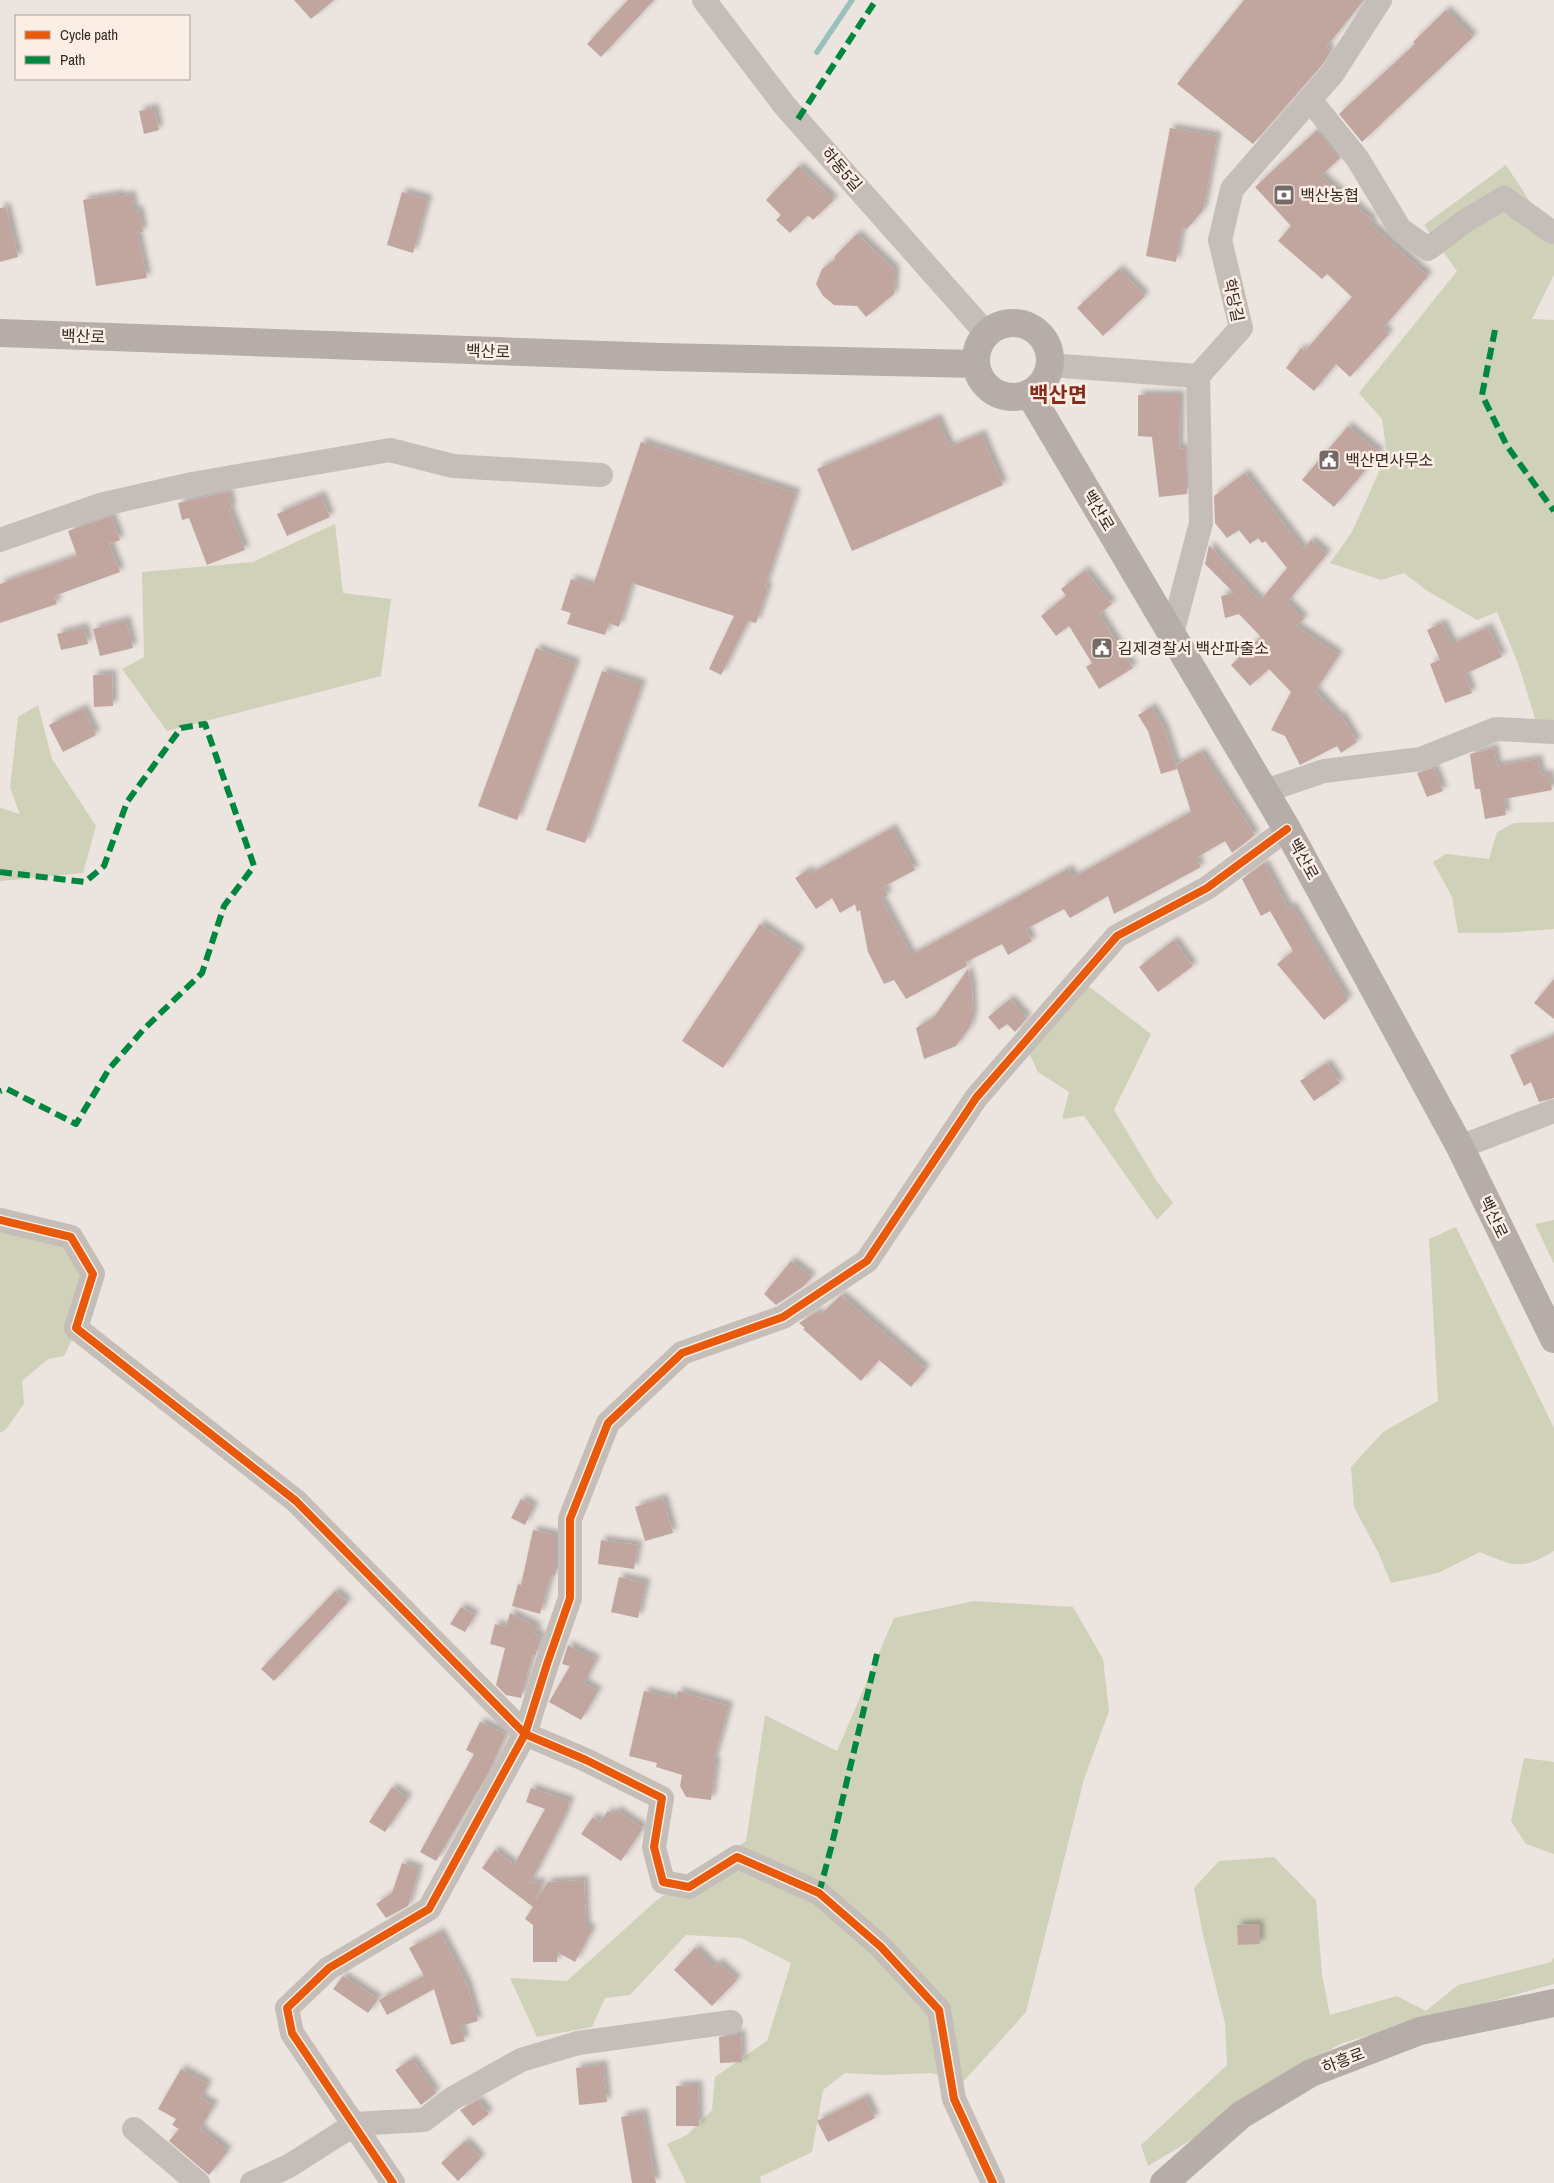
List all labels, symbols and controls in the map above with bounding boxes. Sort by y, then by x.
legend [15,15,190,80]
text: Cycle path [60,24,118,45]
text: Path [60,49,85,70]
street label: 하동5길 [817,142,867,196]
bank icon: 백산농협 [1272,183,1296,207]
place label: 백산농협 [1300,184,1359,206]
street label: 학당길 [1219,276,1249,324]
street label: 백산로 [61,324,106,348]
street label: 백산로 [466,339,511,363]
district label: 백산면 [1029,380,1087,409]
public building icon: 백산면사무소 [1317,448,1341,472]
place label: 백산면사무소 [1345,449,1433,471]
street label: 백산로 [1078,485,1120,535]
public building icon: 김제경찰서 백산파출소 [1090,636,1114,660]
place label: 김제경찰서 백산파출소 [1118,637,1269,659]
street label: 백산로 [1284,834,1324,884]
street label: 백산로 [1474,1192,1514,1242]
street label: 하흥로 [1318,2042,1368,2078]

